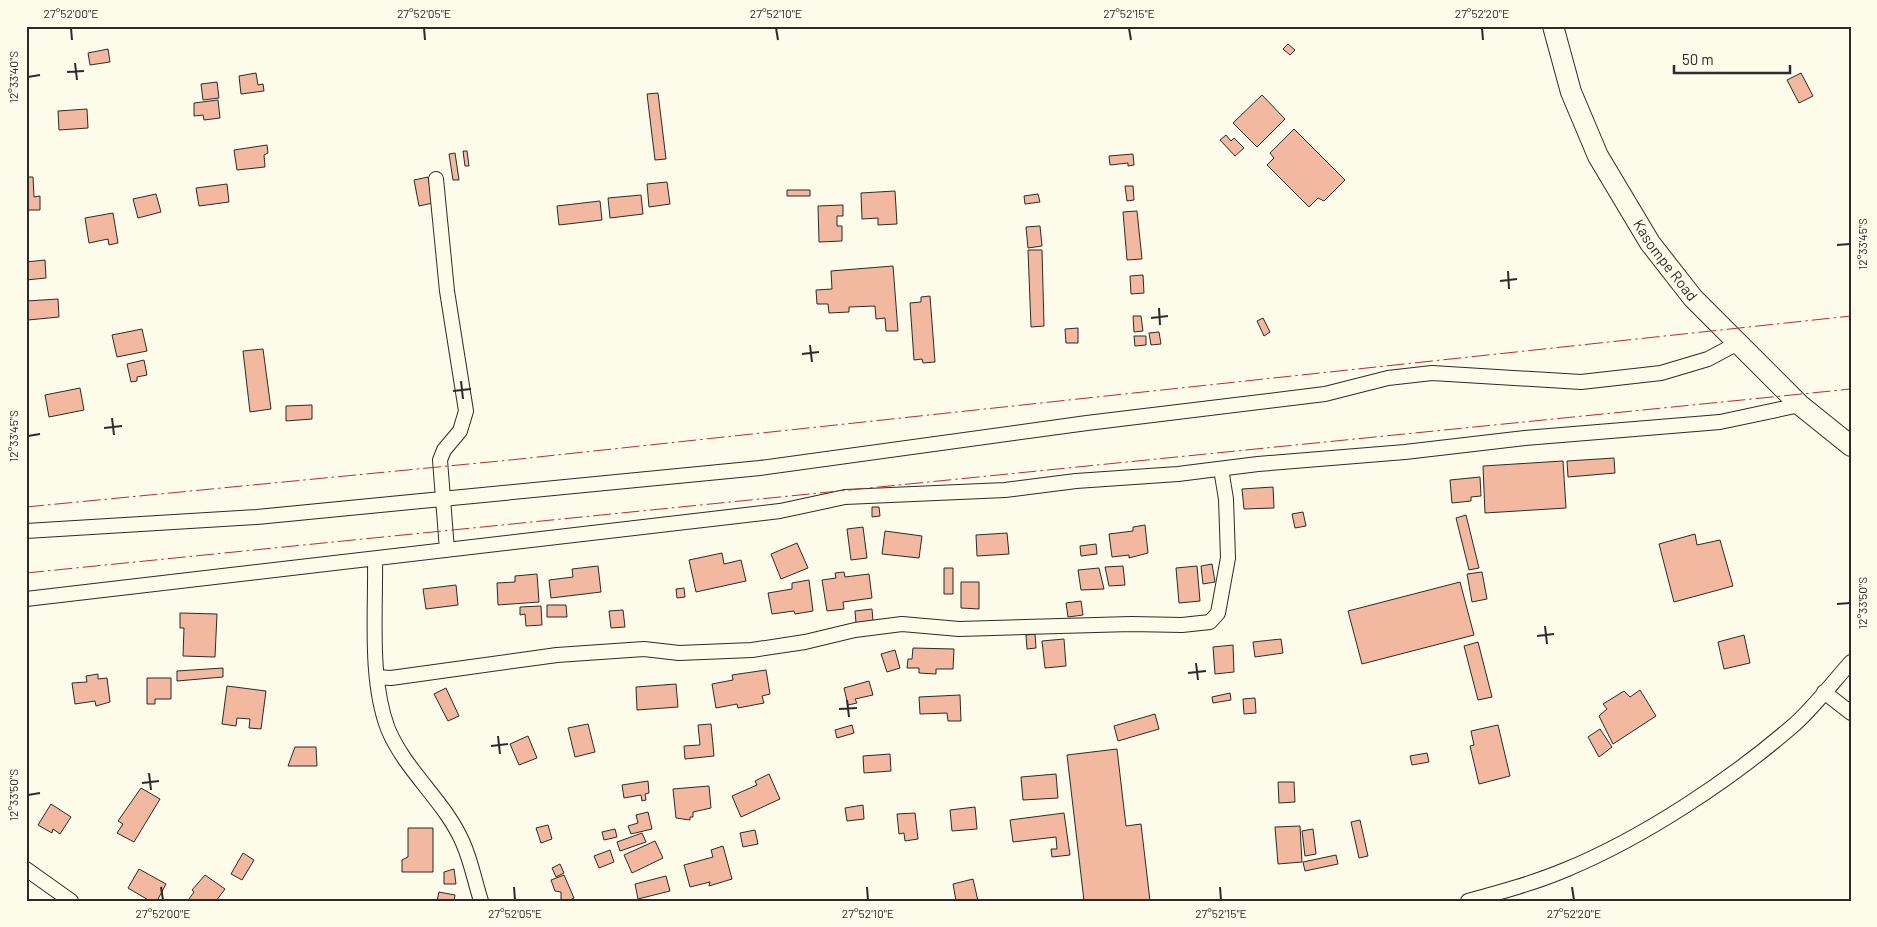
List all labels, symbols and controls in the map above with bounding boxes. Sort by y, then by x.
text: 27°52'00"E [44,6,98,20]
text: 27°52'05"E [397,6,451,20]
text: 27°52'10"E [750,6,802,20]
text: 27°52'15"E [1103,6,1155,20]
text: 27°52'20"E [1455,6,1509,20]
scale bar [1674,42,1791,74]
text: 50 m [1682,50,1714,68]
text: 12°33'40"S [6,51,20,103]
street label: Kasompe Road [1630,216,1702,304]
text: 12°33'45"S [1855,218,1869,270]
text: 12°33'45"S [6,410,20,462]
text: 12°33'50"S [1855,577,1869,629]
text: 12°33'50"S [6,769,20,821]
text: 27°52'00"E [136,906,190,920]
text: 27°52'05"E [488,906,542,920]
text: 27°52'10"E [842,906,894,920]
text: 27°52'15"E [1195,906,1247,920]
text: 27°52'20"E [1547,906,1601,920]

